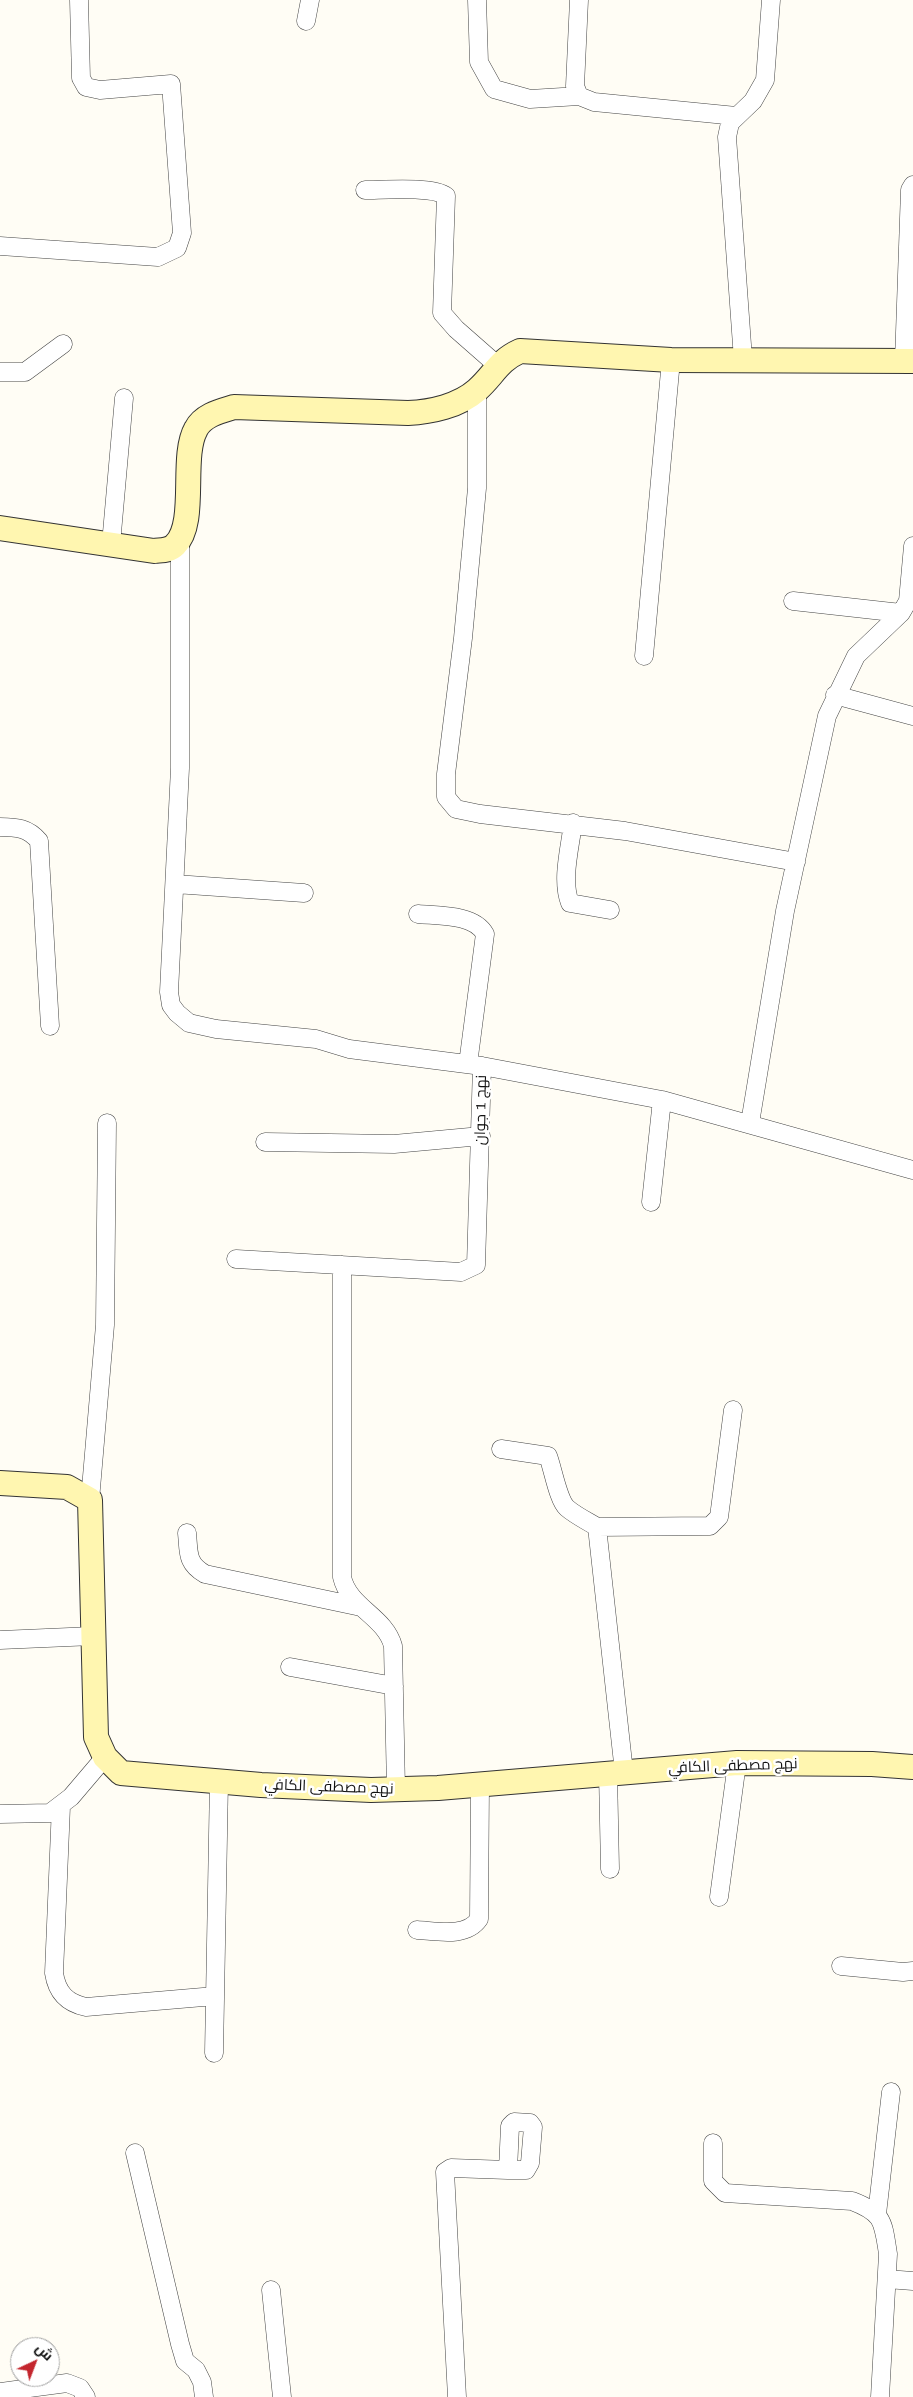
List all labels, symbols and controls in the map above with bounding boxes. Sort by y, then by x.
street label: نهج 1 جوان [471,1075,491,1145]
street label: نهج مصطفى الكافي [668,1755,798,1777]
street label: نهج مصطفى الكافي [264,1776,394,1798]
north arrow [10,2337,60,2387]
text: ش [33,2340,57,2364]

